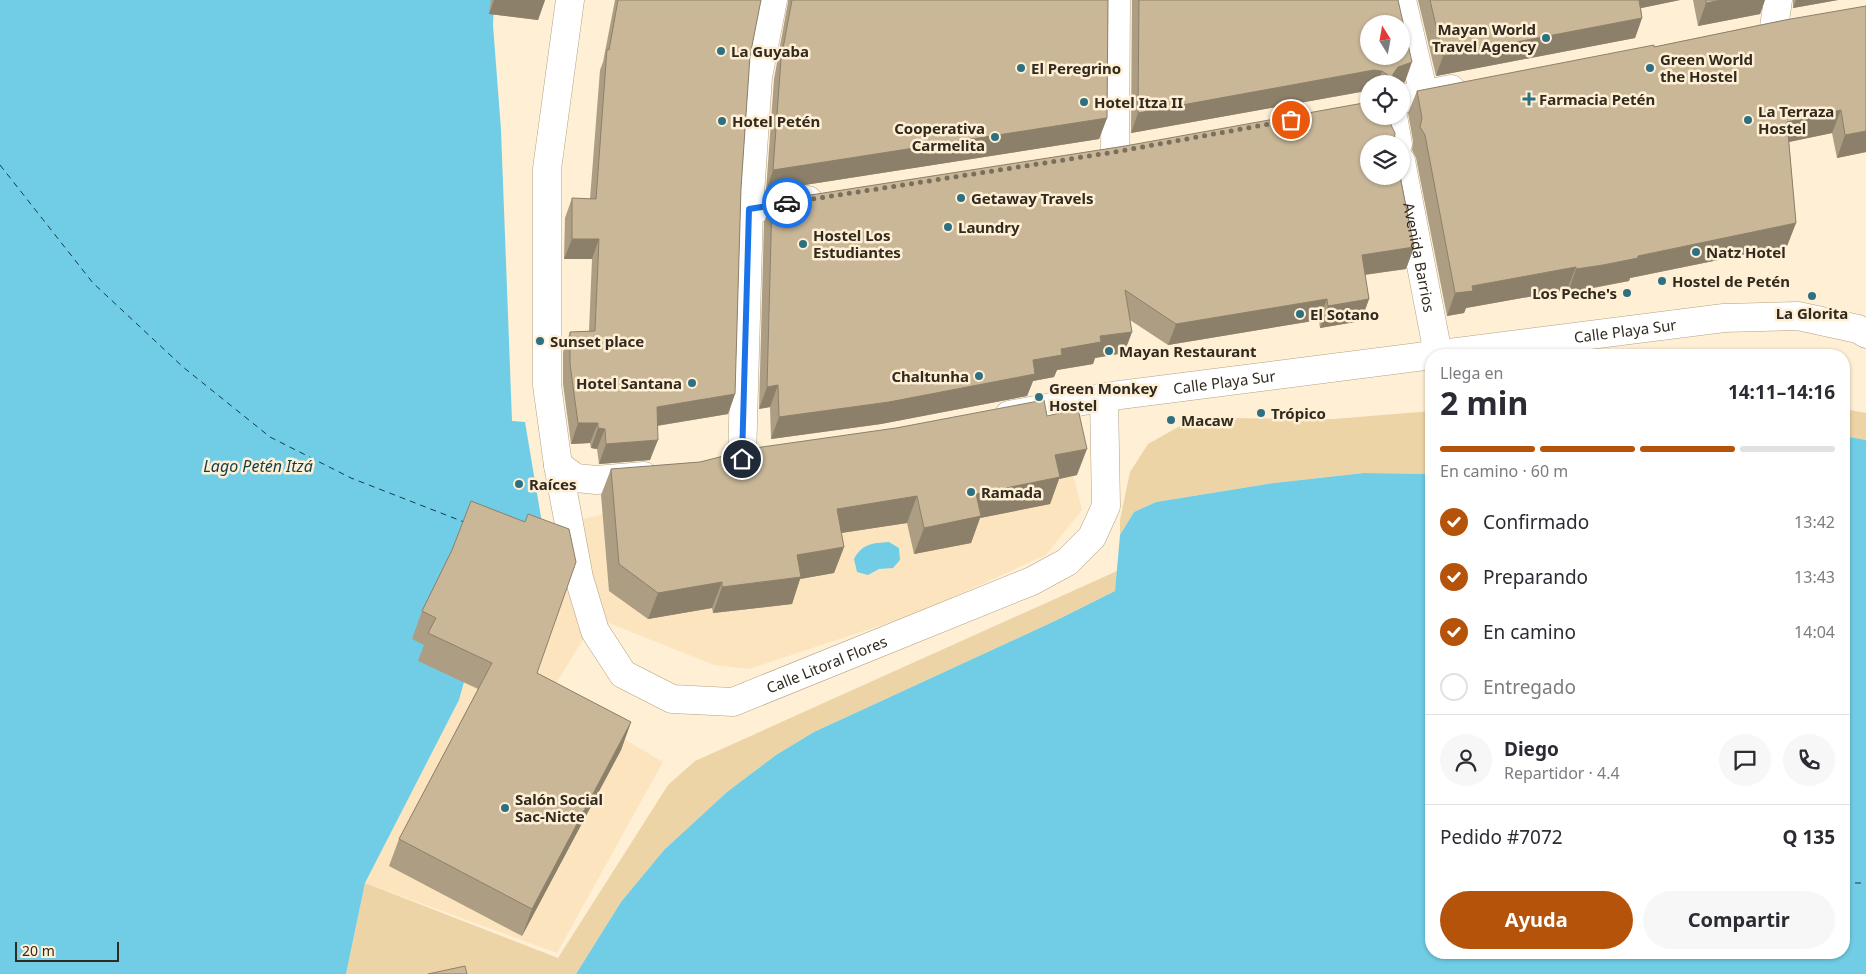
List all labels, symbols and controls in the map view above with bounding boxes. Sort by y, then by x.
north arrow [1360,15,1410,65]
map controls [1360,15,1410,185]
place label: Mayan World Travel Agency [1432,19,1536,56]
marker: Mayan World Travel Agency [1540,32,1552,44]
place label: La Guyaba [731,41,809,61]
marker: La Guyaba [715,45,727,57]
place label: Green World the Hostel [1660,49,1753,86]
place label: El Peregrino [1031,58,1121,78]
marker: El Peregrino [1015,62,1027,74]
marker: Green World the Hostel [1644,62,1656,74]
button: locate [1360,75,1410,125]
place label: Farmacia Petén [1539,89,1655,109]
place label: Hotel Itza II [1094,92,1183,112]
marker: Farmacia Petén [1523,93,1535,105]
marker: Hotel Itza II [1078,96,1090,108]
pin [1270,99,1312,141]
place label: La Terraza Hostel [1758,101,1834,138]
icon: bag [1277,106,1305,134]
place label: Hotel Petén [732,111,820,131]
marker: La Terraza Hostel [1742,114,1754,126]
marker: Hotel Petén [716,115,728,127]
place label: Cooperativa Carmelita [894,118,985,155]
marker: Cooperativa Carmelita [989,131,1001,143]
button: layers [1360,135,1410,185]
courier [762,178,812,228]
place label: Getaway Travels [971,188,1093,208]
icon: car [773,189,801,217]
marker: Getaway Travels [955,192,967,204]
street label: Avenida Barrios [1399,201,1440,314]
place label: Laundry [958,217,1020,237]
marker: Laundry [942,221,954,233]
place label: Hostel Los Estudiantes [813,225,901,262]
marker: Hostel Los Estudiantes [797,238,809,250]
place label: Natz Hotel [1706,242,1786,262]
marker: Natz Hotel [1690,246,1702,258]
place label: Hostel de Petén [1672,271,1790,291]
marker: Hostel de Petén [1656,275,1668,287]
place label: Los Peche's [1532,283,1617,303]
marker: Los Peche's [1621,287,1633,299]
marker: La Glorita [1806,290,1818,302]
place label: La Glorita [1776,303,1848,323]
place label: El Sotano [1310,304,1379,324]
marker: El Sotano [1294,308,1306,320]
street label: Calle Playa Sur [1573,314,1678,347]
place label: Sunset place [550,331,644,351]
marker: Sunset place [534,335,546,347]
place label: Mayan Restaurant [1119,341,1257,361]
marker: Mayan Restaurant [1103,345,1115,357]
text: Llega en [1440,362,1503,384]
street label: Calle Playa Sur [1172,365,1277,398]
place label: Chaltunha [891,366,969,386]
marker: Chaltunha [973,370,985,382]
place label: Hotel Santana [576,373,682,393]
marker: Hotel Santana [686,377,698,389]
place label: Green Monkey Hostel [1049,378,1158,415]
text: 14:11–14:16 [1728,379,1835,405]
text: 2 min [1440,381,1528,424]
marker: Green Monkey Hostel [1033,391,1045,403]
place label: Trópico [1271,403,1326,423]
marker: Trópico [1255,407,1267,419]
place label: Macaw [1181,410,1234,430]
marker: Macaw [1165,414,1177,426]
pin [721,438,763,480]
icon: home [728,445,756,473]
water label: Lago Petén Itzá [203,455,313,477]
text: En camino · 60 m [1440,460,1568,482]
place label: Raíces [529,474,577,494]
marker: Raíces [513,478,525,490]
place label: Ramada [981,482,1042,502]
marker: Ramada [965,486,977,498]
icon: check [1440,508,1468,536]
text: Confirmado [1483,509,1589,535]
text: 13:42 [1794,511,1835,533]
icon: check [1440,563,1468,591]
text: Preparando [1483,564,1588,590]
text: 13:43 [1794,566,1835,588]
icon: check [1440,618,1468,646]
text: En camino [1483,619,1576,645]
text: 14:04 [1794,621,1835,643]
street label: Calle Litoral Flores [763,631,890,698]
text: Entregado [1483,674,1576,700]
button: person [1440,734,1492,786]
button: chat [1719,734,1771,786]
button: phone [1783,734,1835,786]
text: Diego [1504,736,1559,762]
text: Repartidor · 4.4 [1504,762,1620,784]
place label: Salón Social Sac-Nicte [515,789,603,826]
marker: Salón Social Sac-Nicte [499,802,511,814]
text: Pedido #7072 [1440,824,1563,850]
text: Q 135 [1782,824,1835,850]
button: Ayuda [1440,891,1633,949]
button: Compartir [1643,891,1835,949]
scale bar [15,939,119,962]
text: 20 m [22,941,55,960]

